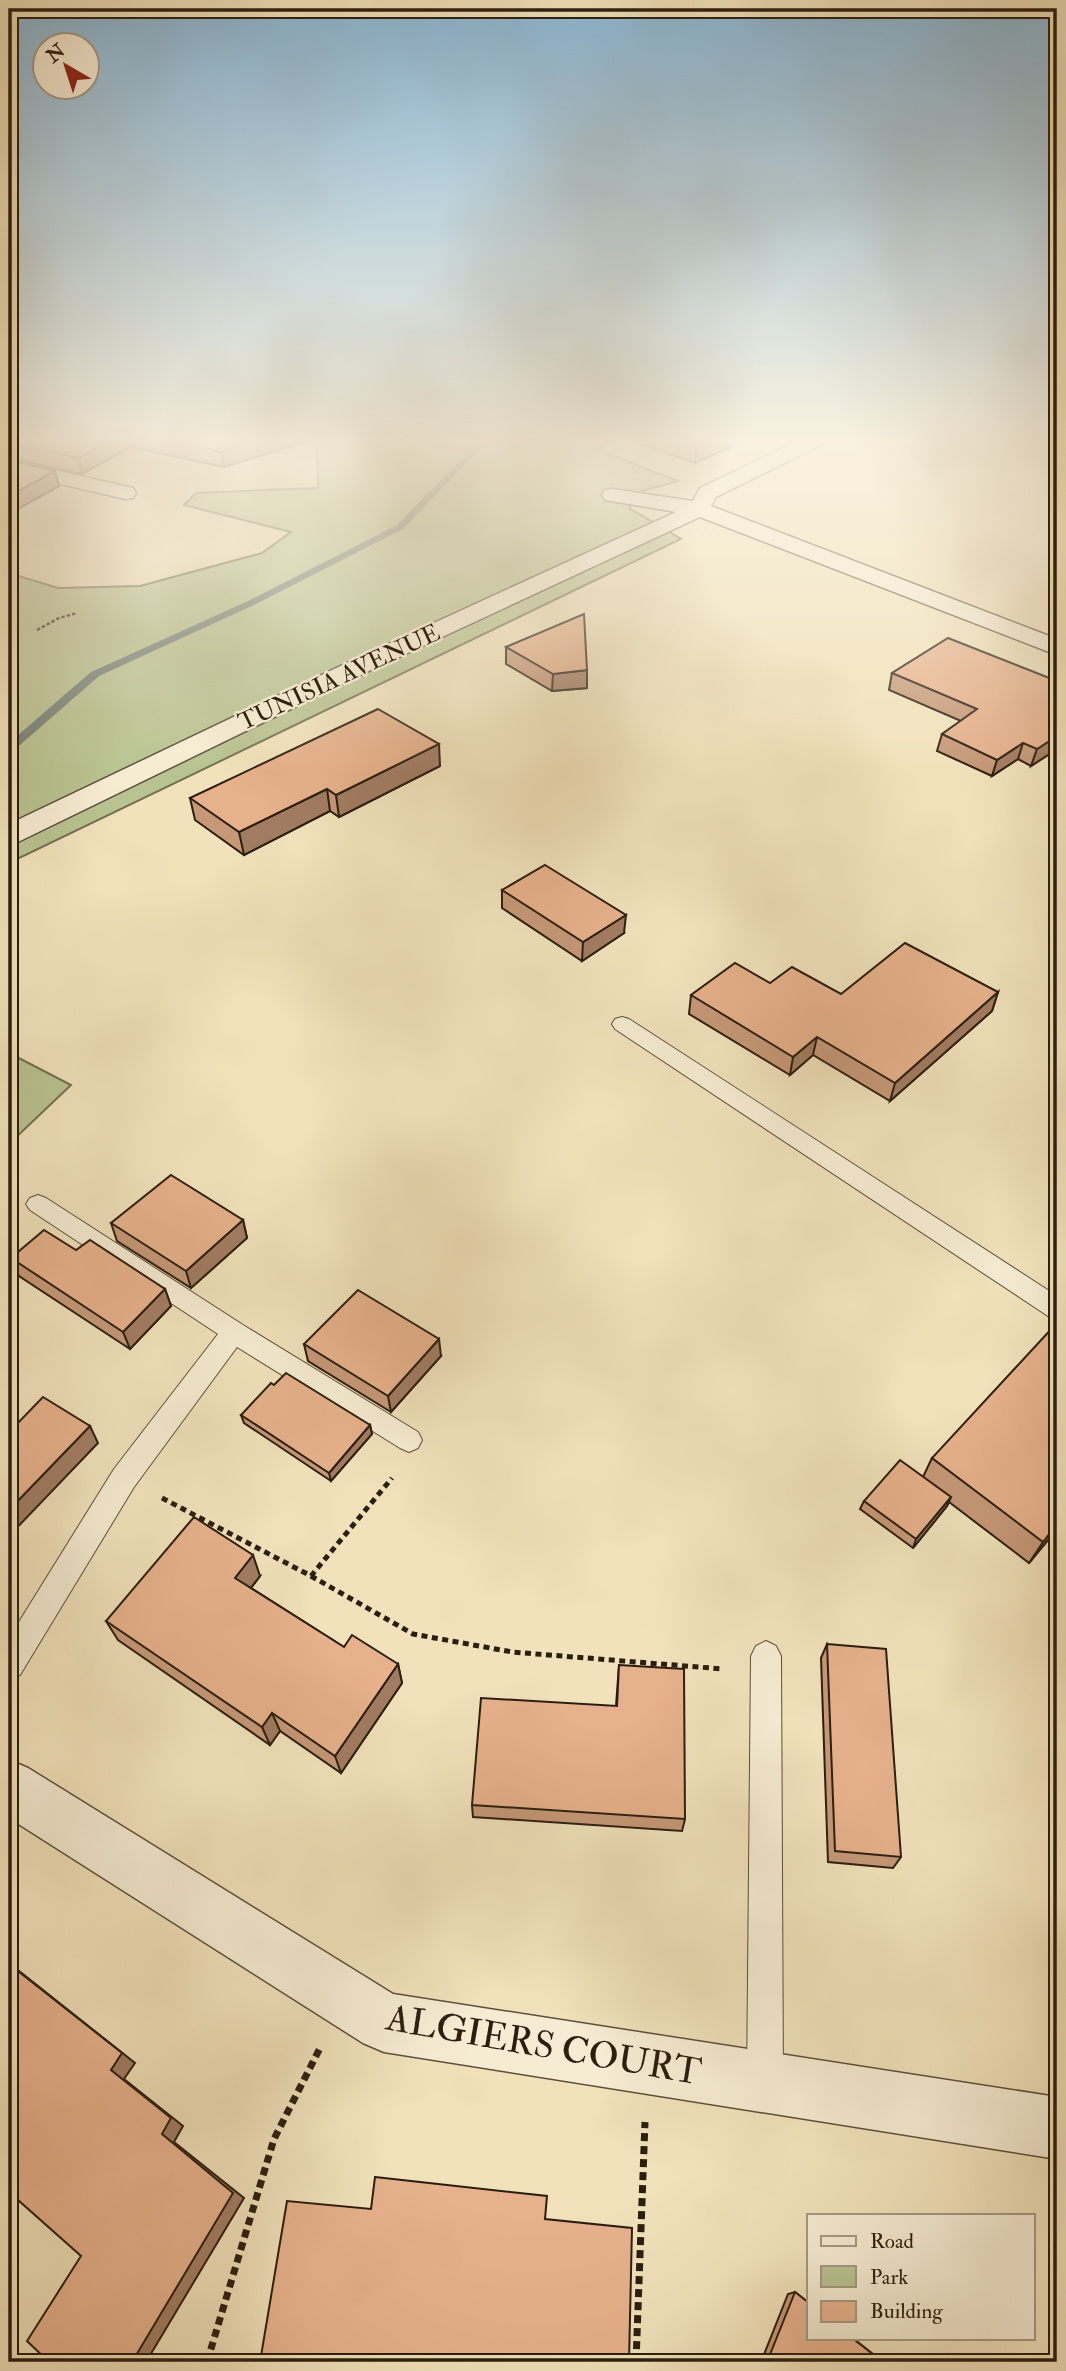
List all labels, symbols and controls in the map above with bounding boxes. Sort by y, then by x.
north arrow [32,32,102,102]
text: N [41,38,71,69]
street label: TUNISIA AVENUE [233,617,445,738]
street label: ALGIERS COURT [382,1994,705,2096]
legend [807,2214,1034,2340]
text: Road [870,2228,915,2255]
text: Park [870,2264,908,2291]
text: Building [870,2298,943,2325]

